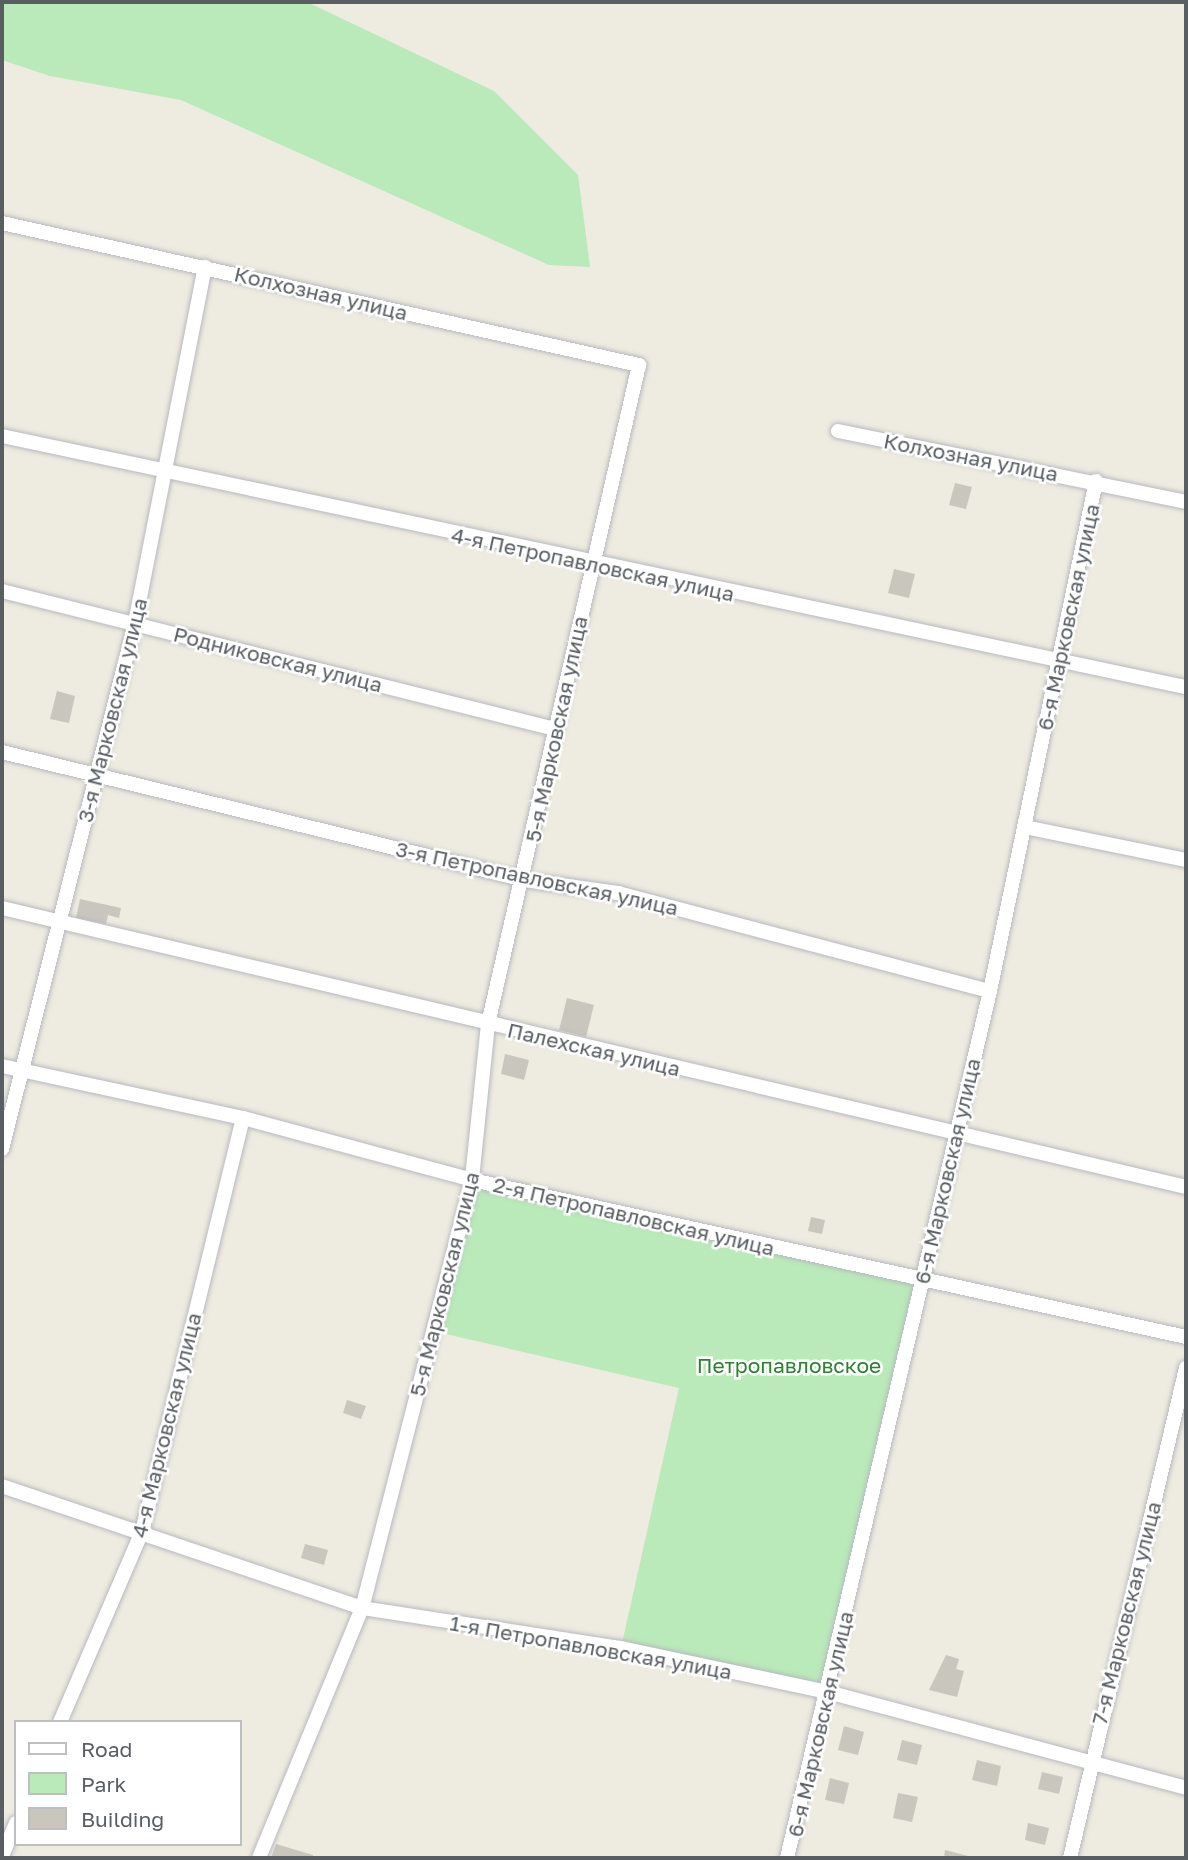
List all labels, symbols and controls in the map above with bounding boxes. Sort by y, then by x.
street label: Колхозная улица [232,261,410,325]
street label: Колхозная улица [882,428,1060,486]
street label: 6-я Марковская улица [1032,502,1104,732]
street label: 4-я Петропавловская улица [449,522,737,606]
street label: 3-я Марковская улица [72,595,152,825]
street label: 5-я Марковская улица [520,614,592,844]
street label: Родниковская улица [171,621,385,697]
street label: 3-я Петропавловская улица [394,836,680,920]
street label: Палехская улица [505,1017,683,1081]
street label: 6-я Марковская улица [909,1056,985,1286]
street label: 5-я Марковская улица [404,1169,484,1399]
street label: 2-я Петропавловская улица [491,1171,777,1261]
street label: 4-я Марковская улица [126,1310,206,1540]
park label: Петропавловское [697,1352,881,1378]
street label: 7-я Марковская улица [1086,1499,1166,1727]
street label: 6-я Марковская улица [782,1609,858,1839]
street label: 1-я Петропавловская улица [448,1610,734,1684]
legend [14,1720,242,1846]
text: Road [81,1736,132,1762]
text: Park [81,1771,126,1797]
text: Building [81,1806,164,1832]

